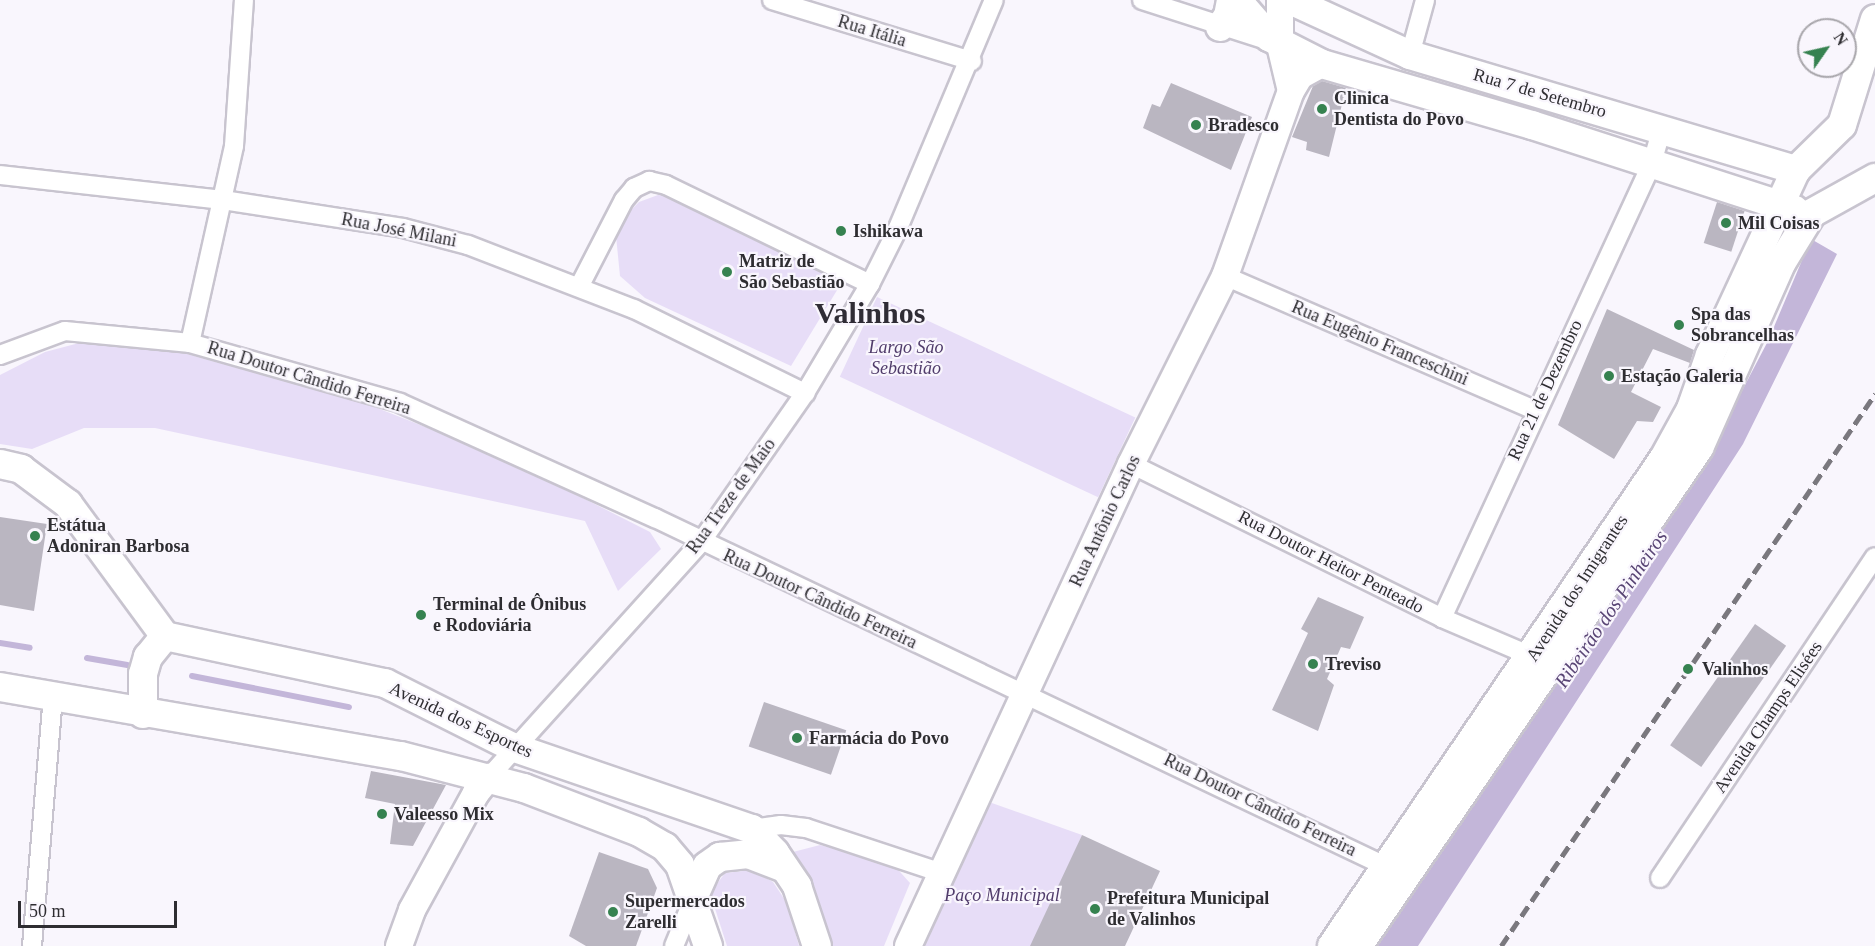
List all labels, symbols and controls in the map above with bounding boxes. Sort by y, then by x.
street label: Rua Itália [835,10,909,52]
north arrow [1797,18,1857,78]
text: N [1830,29,1851,48]
street label: Rua 7 de Setembro [1471,64,1609,122]
place label: Clinica Dentista do Povo [1334,88,1464,130]
marker: Clinica Dentista do Povo [1315,102,1329,116]
place label: Bradesco [1208,114,1279,136]
marker: Bradesco [1189,118,1203,132]
street label: Rua José Milani [340,208,458,252]
place label: Mil Coisas [1738,212,1820,234]
marker: Mil Coisas [1719,216,1733,230]
place label: Ishikawa [853,220,923,242]
marker: Ishikawa [834,224,848,238]
place label: Matriz de São Sebastião [739,251,845,294]
marker: Matriz de São Sebastião [720,265,734,279]
district label: Valinhos [815,295,925,331]
street label: Rua Eugênio Franceschini [1288,296,1472,390]
place label: Spa das Sobrancelhas [1691,304,1794,346]
street label: Rua 21 de Dezembro [1503,316,1587,464]
marker: Spa das Sobrancelhas [1672,318,1686,332]
street label: Rua Doutor Cândido Ferreira [205,337,413,419]
park label: Largo São Sebastião [869,337,943,380]
place label: Estação Galeria [1621,365,1743,387]
marker: Estação Galeria [1602,369,1616,383]
street label: Rua Treze de Maio [682,434,780,558]
street label: Rua Antônio Carlos [1065,451,1145,591]
street label: Rua Doutor Heitor Penteado [1235,506,1427,618]
street label: Avenida dos Imigrantes [1521,511,1633,665]
place label: Estátua Adoniran Barbosa [47,515,190,558]
water label: Ribeirão dos Pinheiros [1549,526,1673,692]
marker: Estátua Adoniran Barbosa [28,529,42,543]
street label: Rua Doutor Cândido Ferreira [720,545,920,653]
place label: Terminal de Ônibus e Rodoviária [433,594,586,636]
marker: Terminal de Ônibus e Rodoviária [414,608,428,622]
street label: Avenida Champs Elisées [1709,637,1827,797]
place label: Treviso [1325,653,1381,675]
marker: Treviso [1306,657,1320,671]
place label: Valinhos [1702,658,1768,680]
marker: Valinhos [1679,660,1697,678]
street label: Avenida dos Esportes [386,677,536,763]
place label: Farmácia do Povo [809,727,949,749]
marker: Farmácia do Povo [790,731,804,745]
street label: Rua Doutor Cândido Ferreira [1160,749,1360,861]
place label: Valeesso Mix [394,803,494,825]
marker: Valeesso Mix [375,807,389,821]
park label: Paço Municipal [944,884,1060,906]
place label: Prefeitura Municipal de Valinhos [1107,888,1269,930]
scale bar [21,889,180,927]
place label: Supermercados Zarelli [625,891,745,934]
text: 50 m [29,901,66,921]
marker: Prefeitura Municipal de Valinhos [1088,902,1102,916]
marker: Supermercados Zarelli [606,905,620,919]

